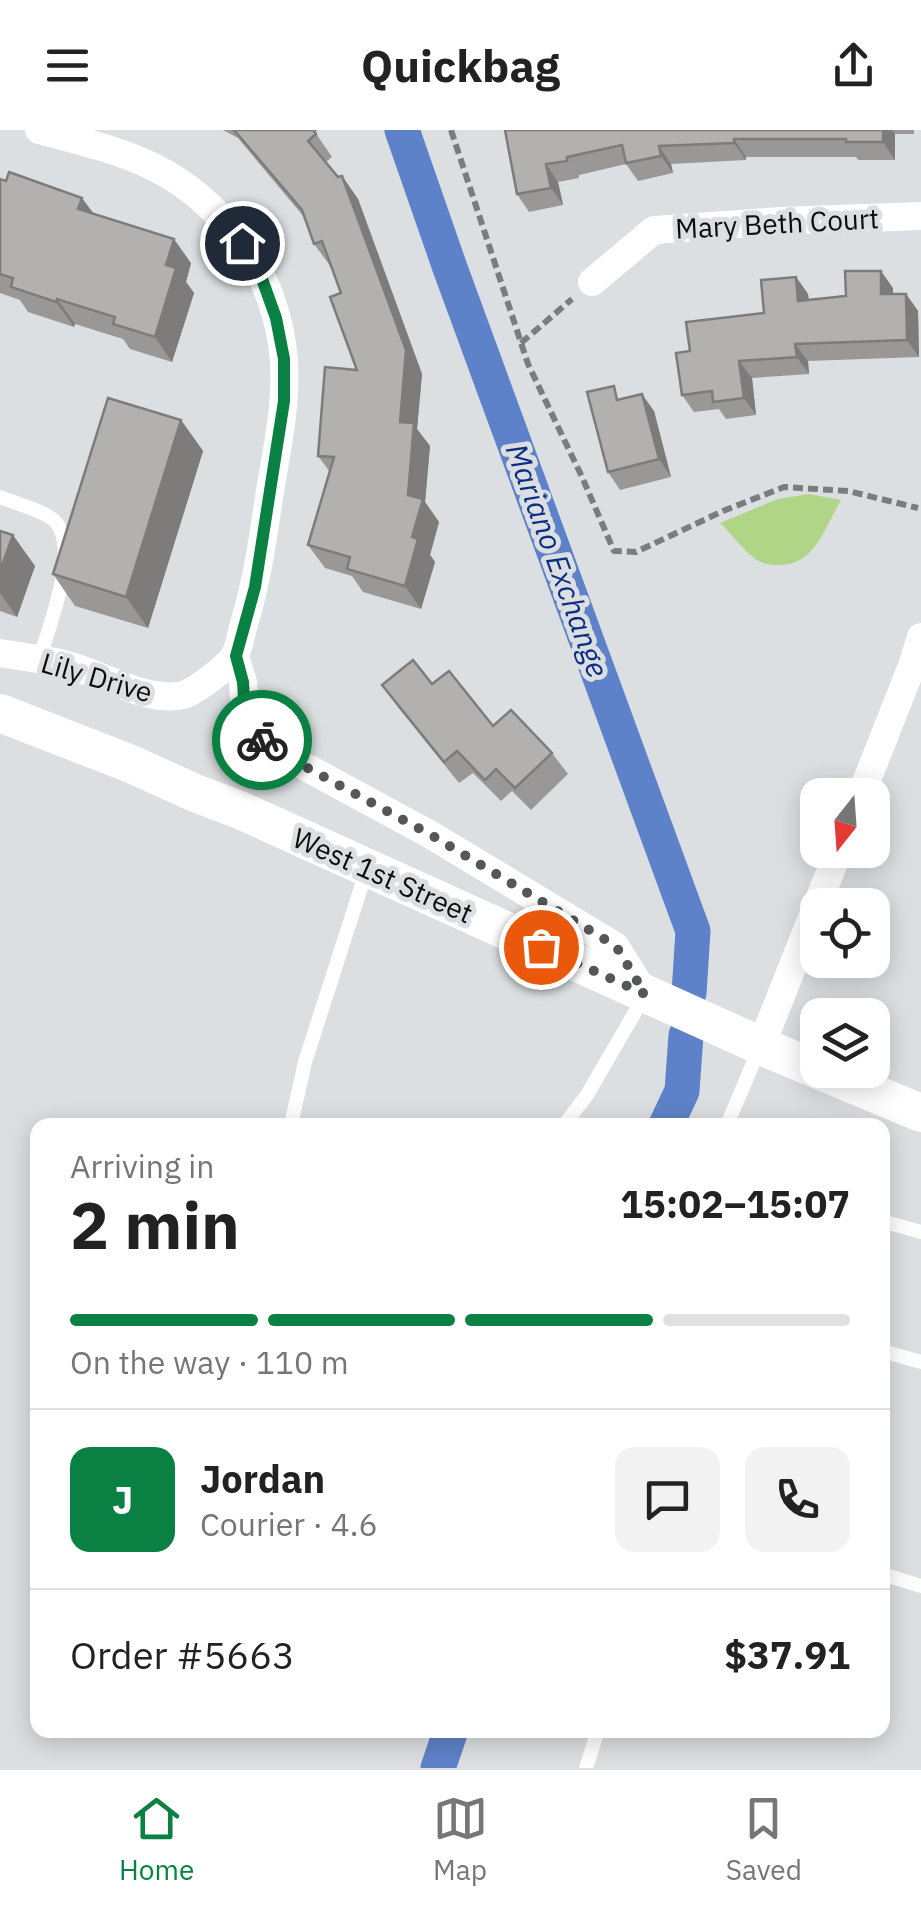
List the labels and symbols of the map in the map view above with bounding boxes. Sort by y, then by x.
street label: Mary Beth Court [674,199,880,247]
pin [200,201,285,286]
water label: Mariano Exchange [498,438,618,682]
street label: Lily Drive [37,644,157,710]
courier [212,690,312,790]
north arrow [800,778,890,868]
street label: West 1st Street [287,819,479,931]
pin [499,905,584,990]

